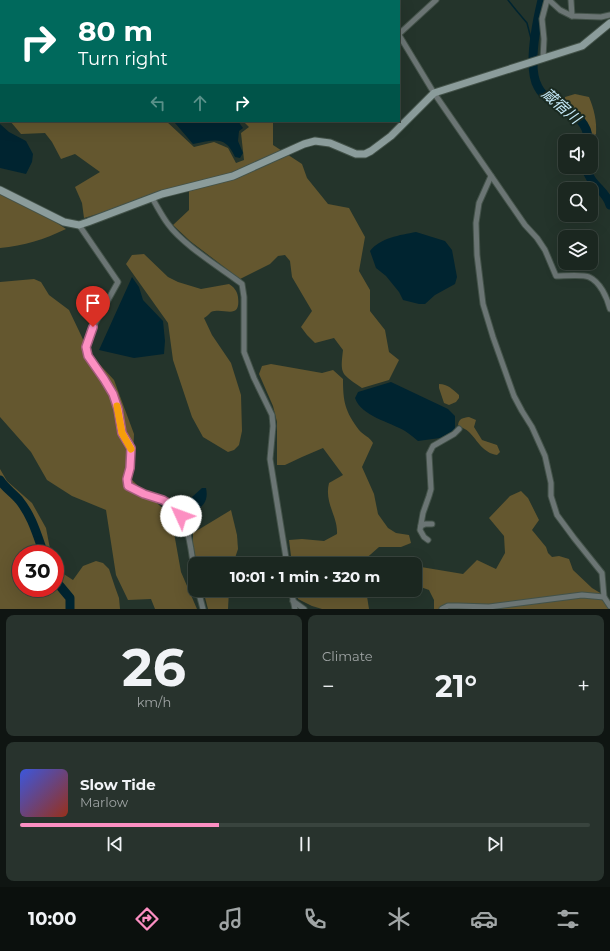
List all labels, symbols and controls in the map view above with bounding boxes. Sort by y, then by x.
text: 80 m [78,14,153,48]
icon: right [12,16,64,68]
text: Turn right [78,48,168,70]
water label: 蔵宿川 [538,84,586,129]
icon: left [147,92,169,114]
icon: ahead [189,92,211,114]
icon: right [231,92,253,114]
map controls [558,134,598,270]
button: sound [558,134,598,174]
button: search [558,182,598,222]
button: layers [558,230,598,270]
pin [76,286,110,327]
icon: arrive [82,292,104,314]
position arrow [160,495,202,537]
speed limit sign: 30 [12,545,64,597]
text: 10:01 · 1 min · 320 m [230,567,380,586]
text: 26 [122,636,186,699]
text: Climate [322,648,373,664]
text: 21° [435,668,477,705]
text: − [322,673,335,700]
text: + [577,673,590,700]
text: km/h [137,694,171,710]
text: Slow Tide [80,775,156,794]
text: Marlow [80,794,128,810]
icon: previous [104,833,126,855]
icon: pause [294,833,316,855]
icon: next [484,833,506,855]
icon: directions [133,905,161,933]
icon: music [217,905,245,933]
icon: phone [301,905,329,933]
icon: climate [385,905,413,933]
icon: car [470,905,498,933]
icon: filters [554,905,582,933]
text: 10:00 [28,908,77,930]

